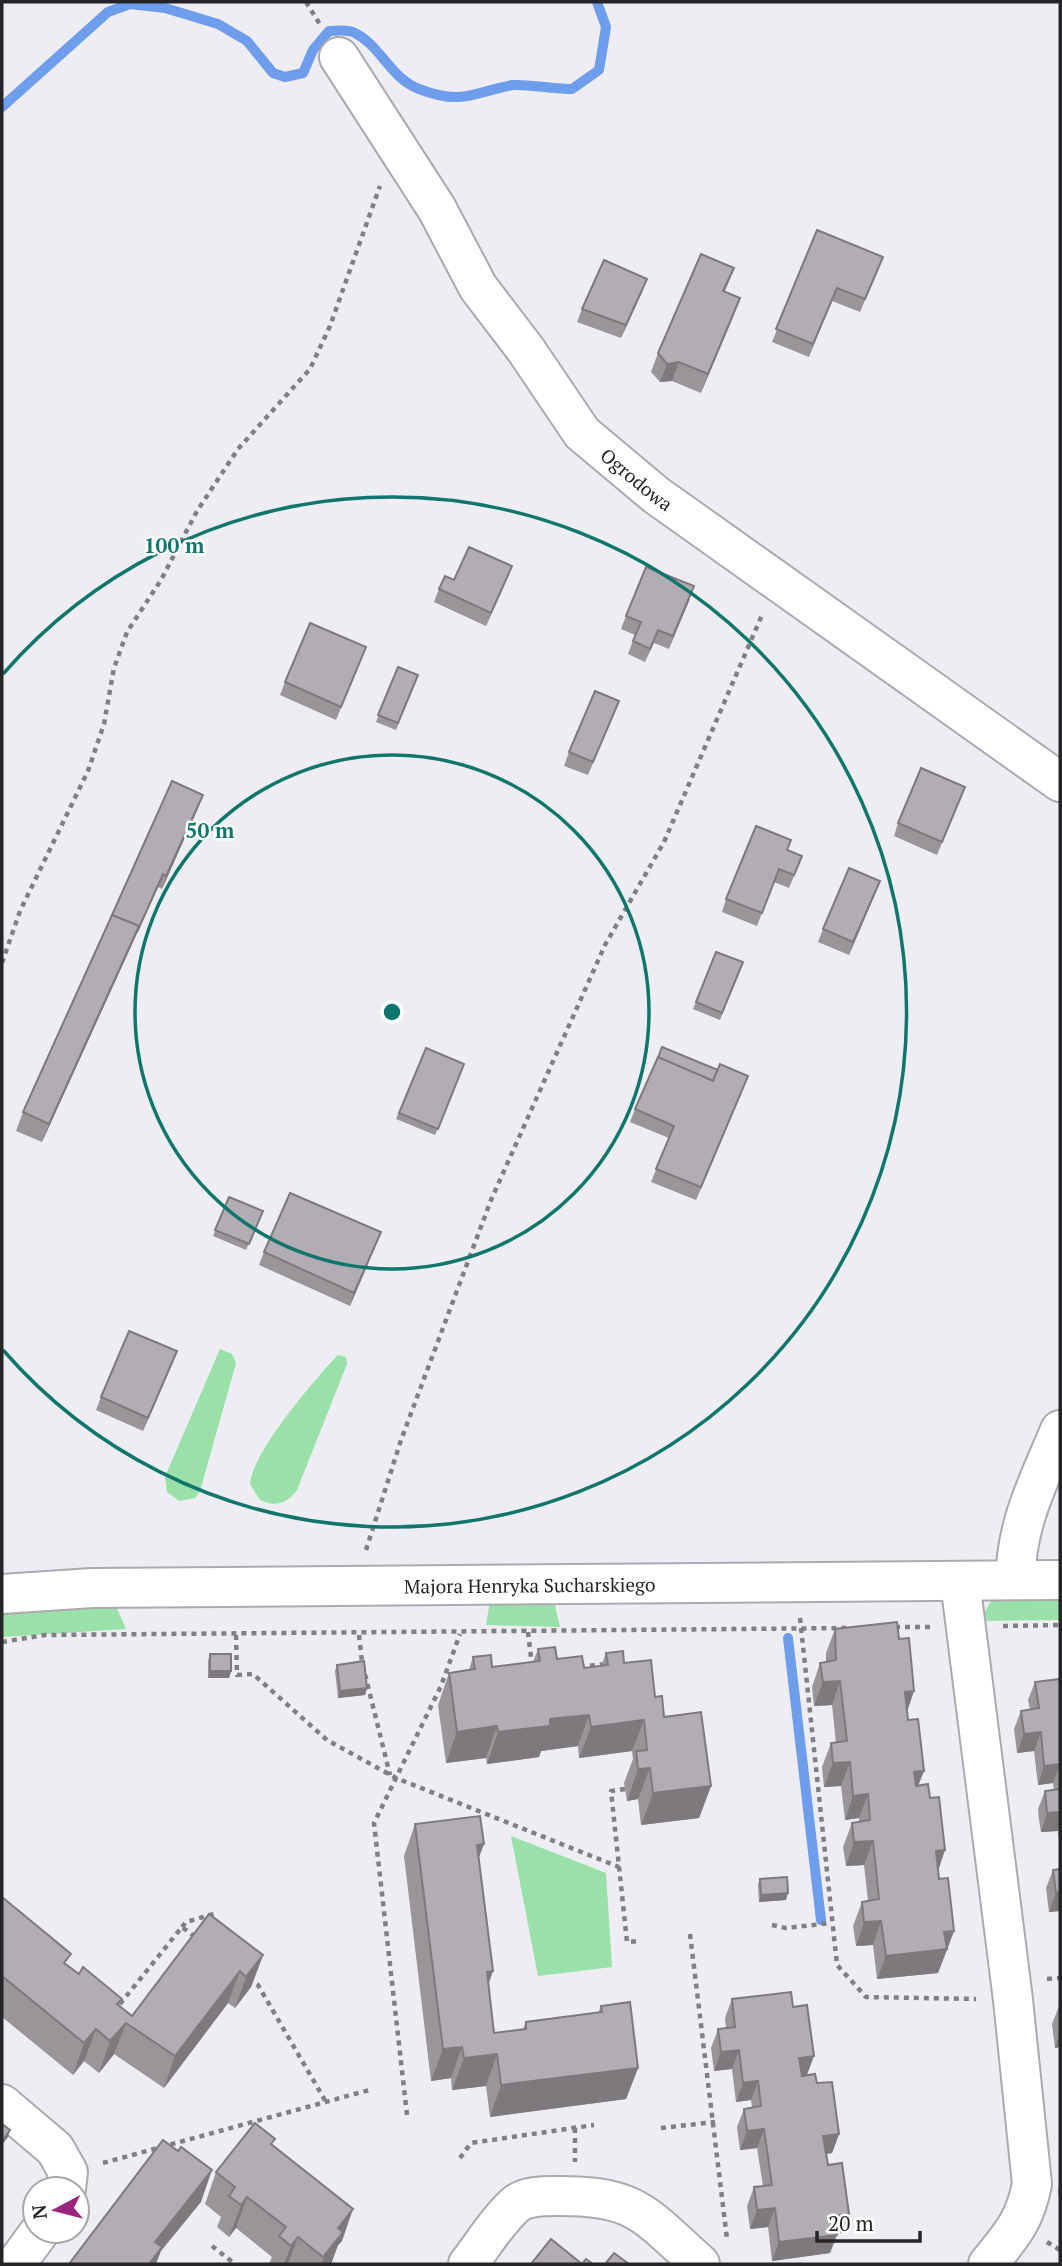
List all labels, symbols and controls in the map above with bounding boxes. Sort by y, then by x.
street label: Ogrodowa [596,442,678,516]
text: 100 m [144,531,205,559]
text: 50 m [186,816,235,844]
centre of rings [380,1000,404,1024]
street label: Majora Henryka Sucharskiego [404,1571,656,1598]
north arrow [21,2175,91,2245]
scale bar [817,2200,920,2244]
text: N [25,2203,52,2221]
text: 20 m [828,2209,874,2237]

